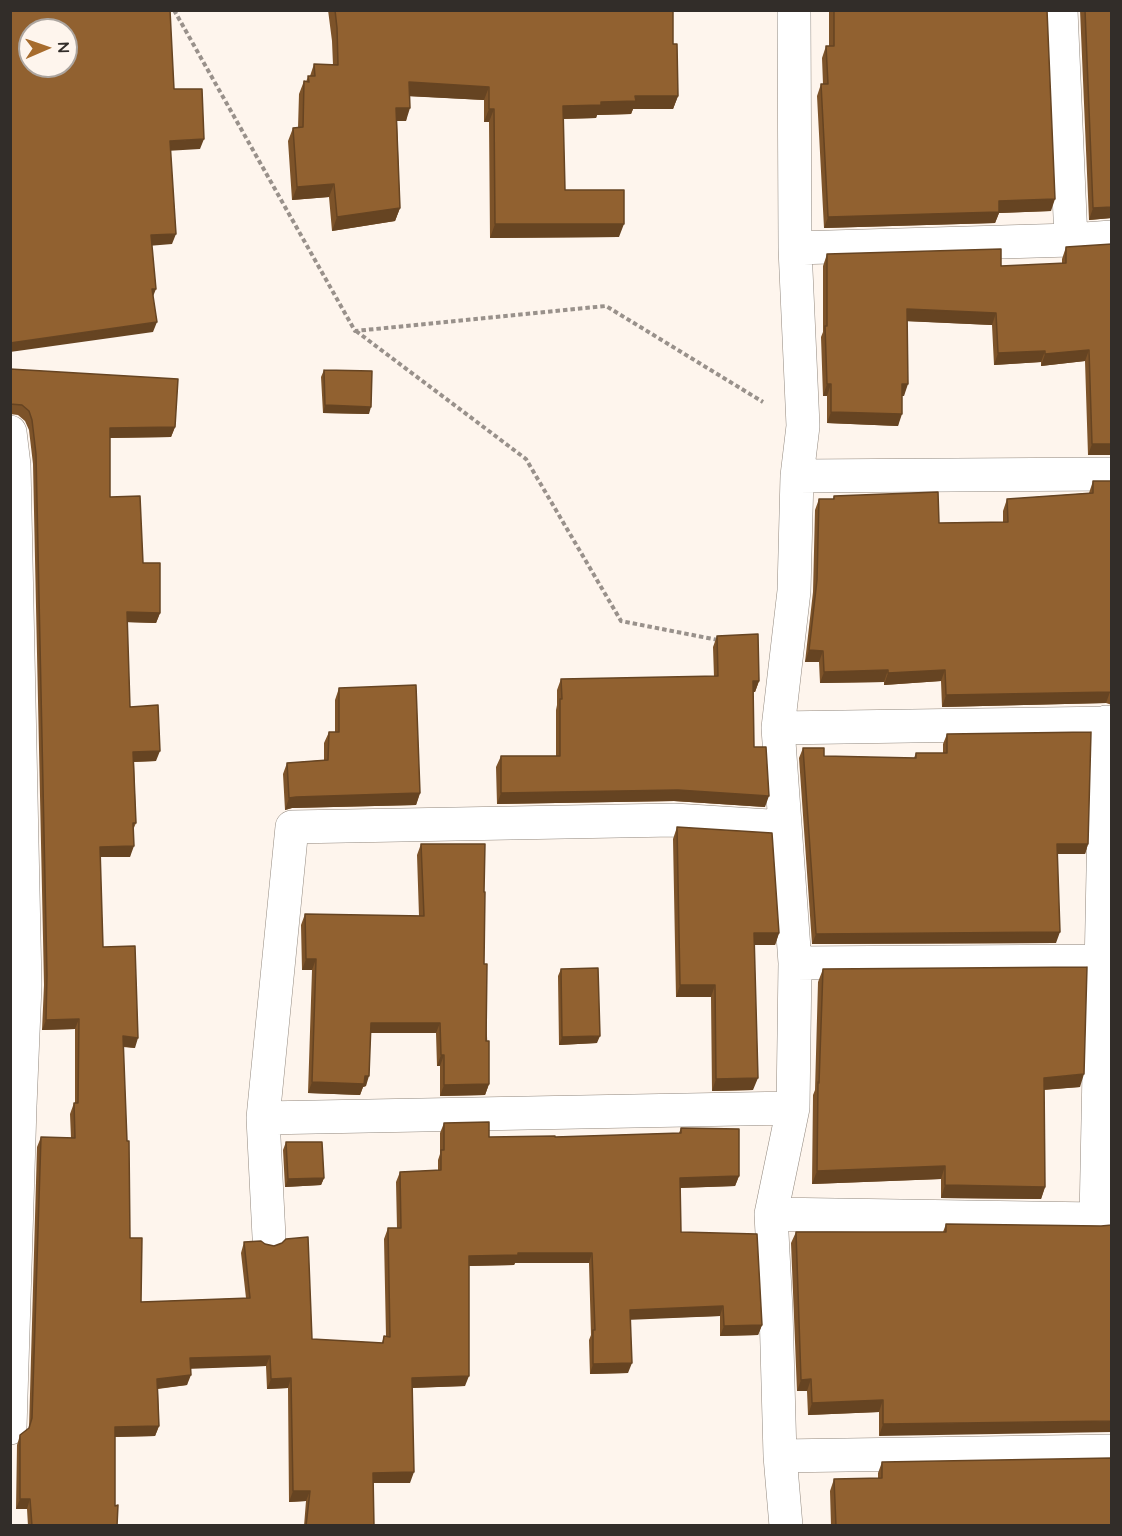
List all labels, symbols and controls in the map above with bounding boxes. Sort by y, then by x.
north arrow [18,18,78,78]
text: N [54,41,74,54]

